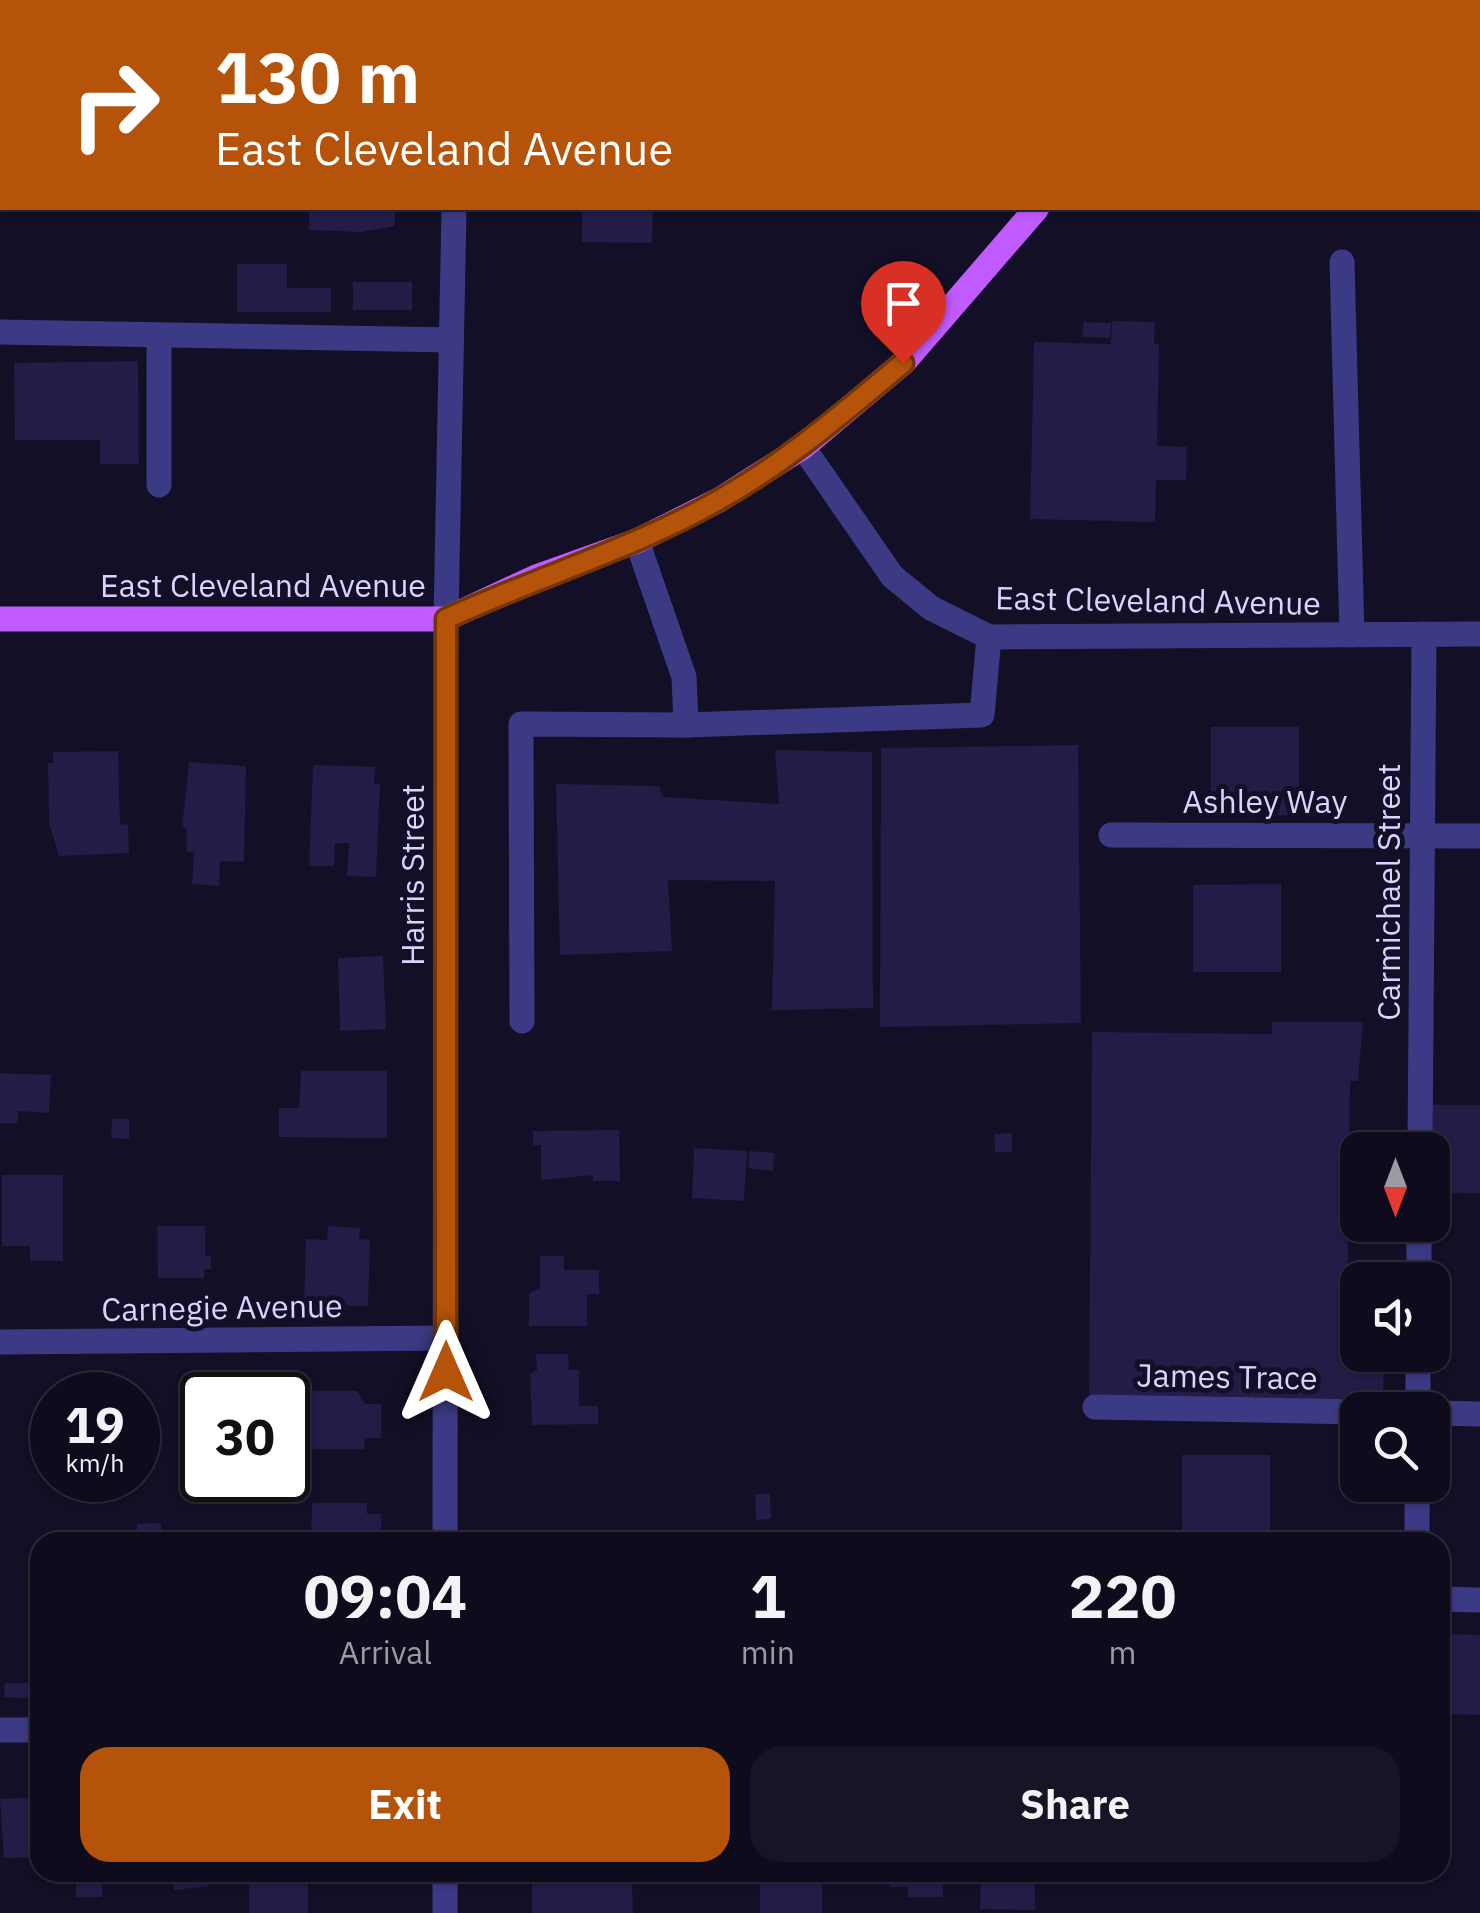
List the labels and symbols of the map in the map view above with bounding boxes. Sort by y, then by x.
pin [861,261,946,364]
street label: East Cleveland Avenue [100,564,426,606]
street label: East Cleveland Avenue [995,576,1321,624]
street label: Carmichael Street [1367,763,1409,1021]
street label: Ashley Way [1183,780,1348,822]
street label: Harris Street [391,784,433,966]
north arrow [1340,1132,1450,1242]
street label: Carnegie Avenue [101,1284,343,1330]
position arrow [394,1320,498,1424]
street label: James Trace [1136,1353,1318,1399]
speed limit sign: 30 [180,1372,310,1502]

